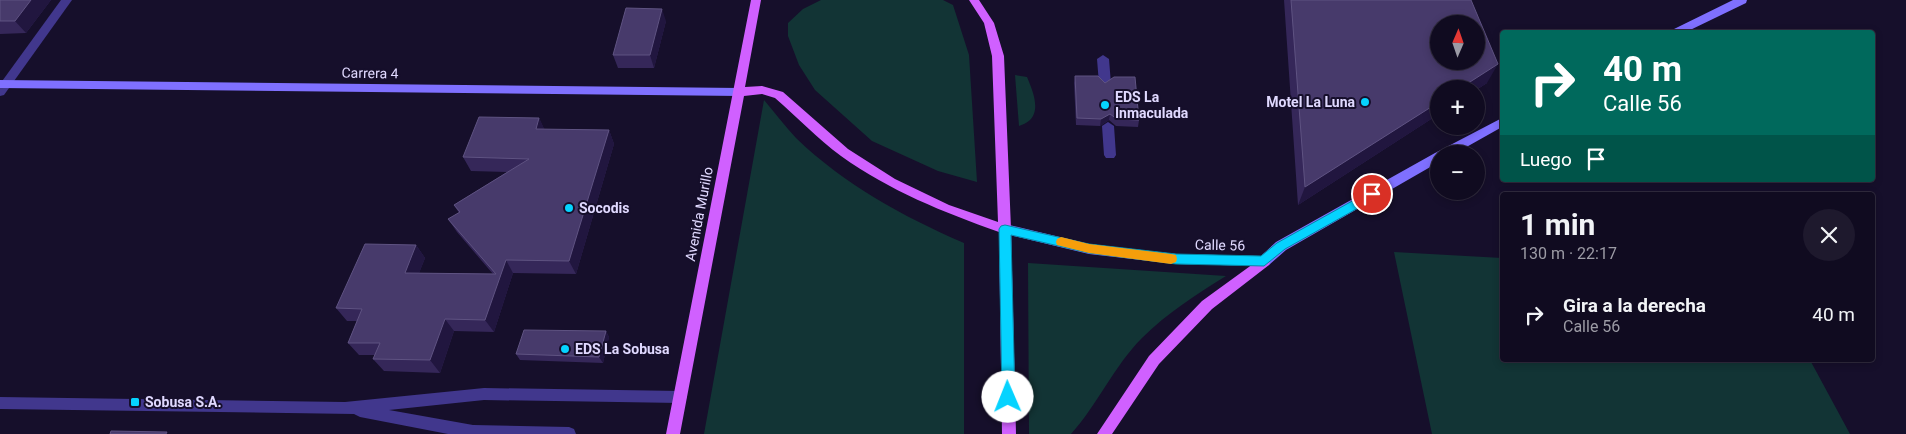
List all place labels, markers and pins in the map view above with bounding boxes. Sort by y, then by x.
place label: EDS La Inmaculada [1115,89,1189,121]
place label: Motel La Luna [1266,94,1356,110]
marker: Motel La Luna [1359,96,1371,108]
marker: EDS La Inmaculada [1099,99,1111,111]
pin [1351,173,1393,215]
place label: Socodis [579,200,630,216]
marker: Socodis [563,202,575,214]
place label: EDS La Sobusa [575,341,670,357]
marker: EDS La Sobusa [559,343,571,355]
place label: Sobusa S.A. [145,394,222,410]
marker: Sobusa S.A. [129,396,141,408]

